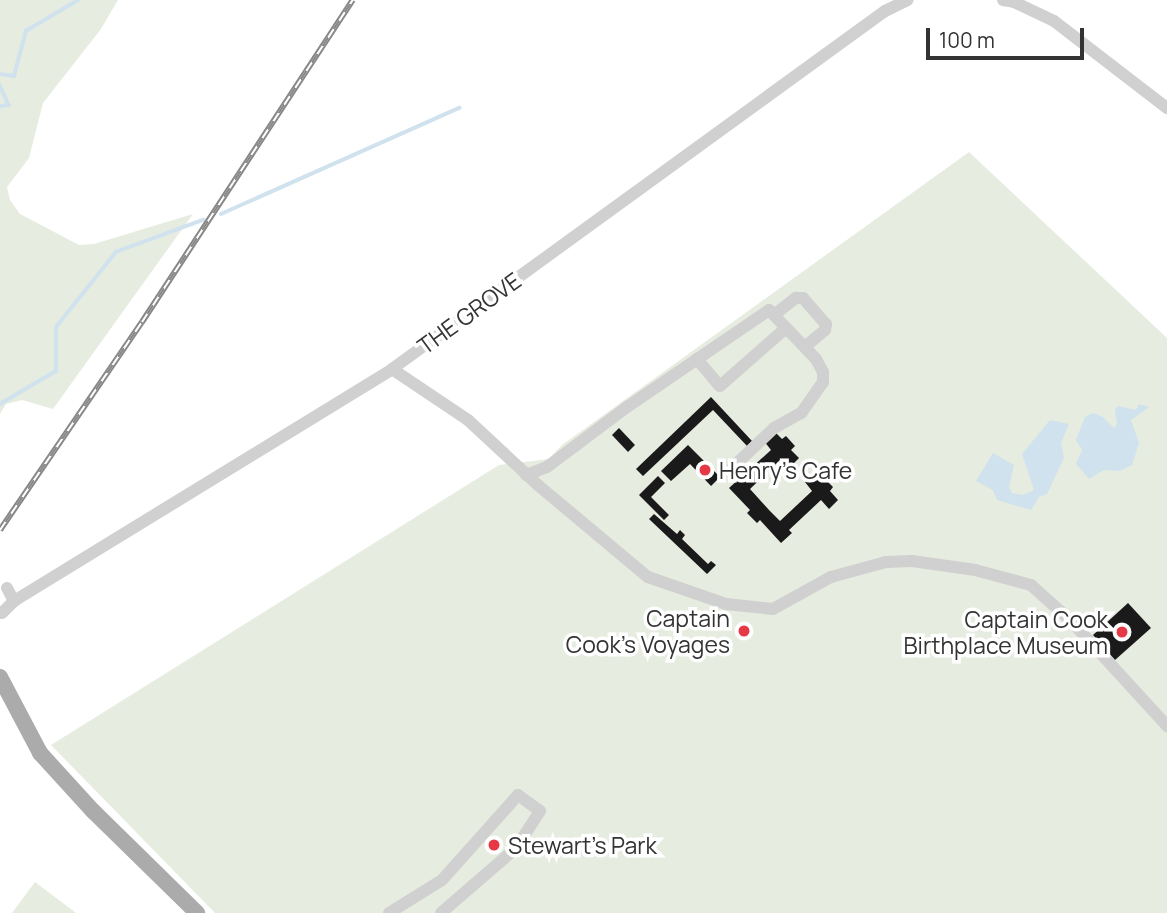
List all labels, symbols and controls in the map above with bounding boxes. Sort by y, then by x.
scale bar [929,14,1086,58]
text: 100 m [939,26,995,54]
street label: THE GROVE [412,266,526,360]
place label: Henry's Cafe [719,456,852,484]
marker: Henry's Cafe [697,462,713,478]
place label: Captain Cook's Voyages [566,604,730,658]
place label: Captain Cook Birthplace Museum [903,605,1108,659]
marker: Captain Cook's Voyages [736,623,752,639]
marker: Captain Cook Birthplace Museum [1114,624,1130,640]
place label: Stewart's Park [508,831,657,859]
marker: Stewart's Park [486,837,502,853]

